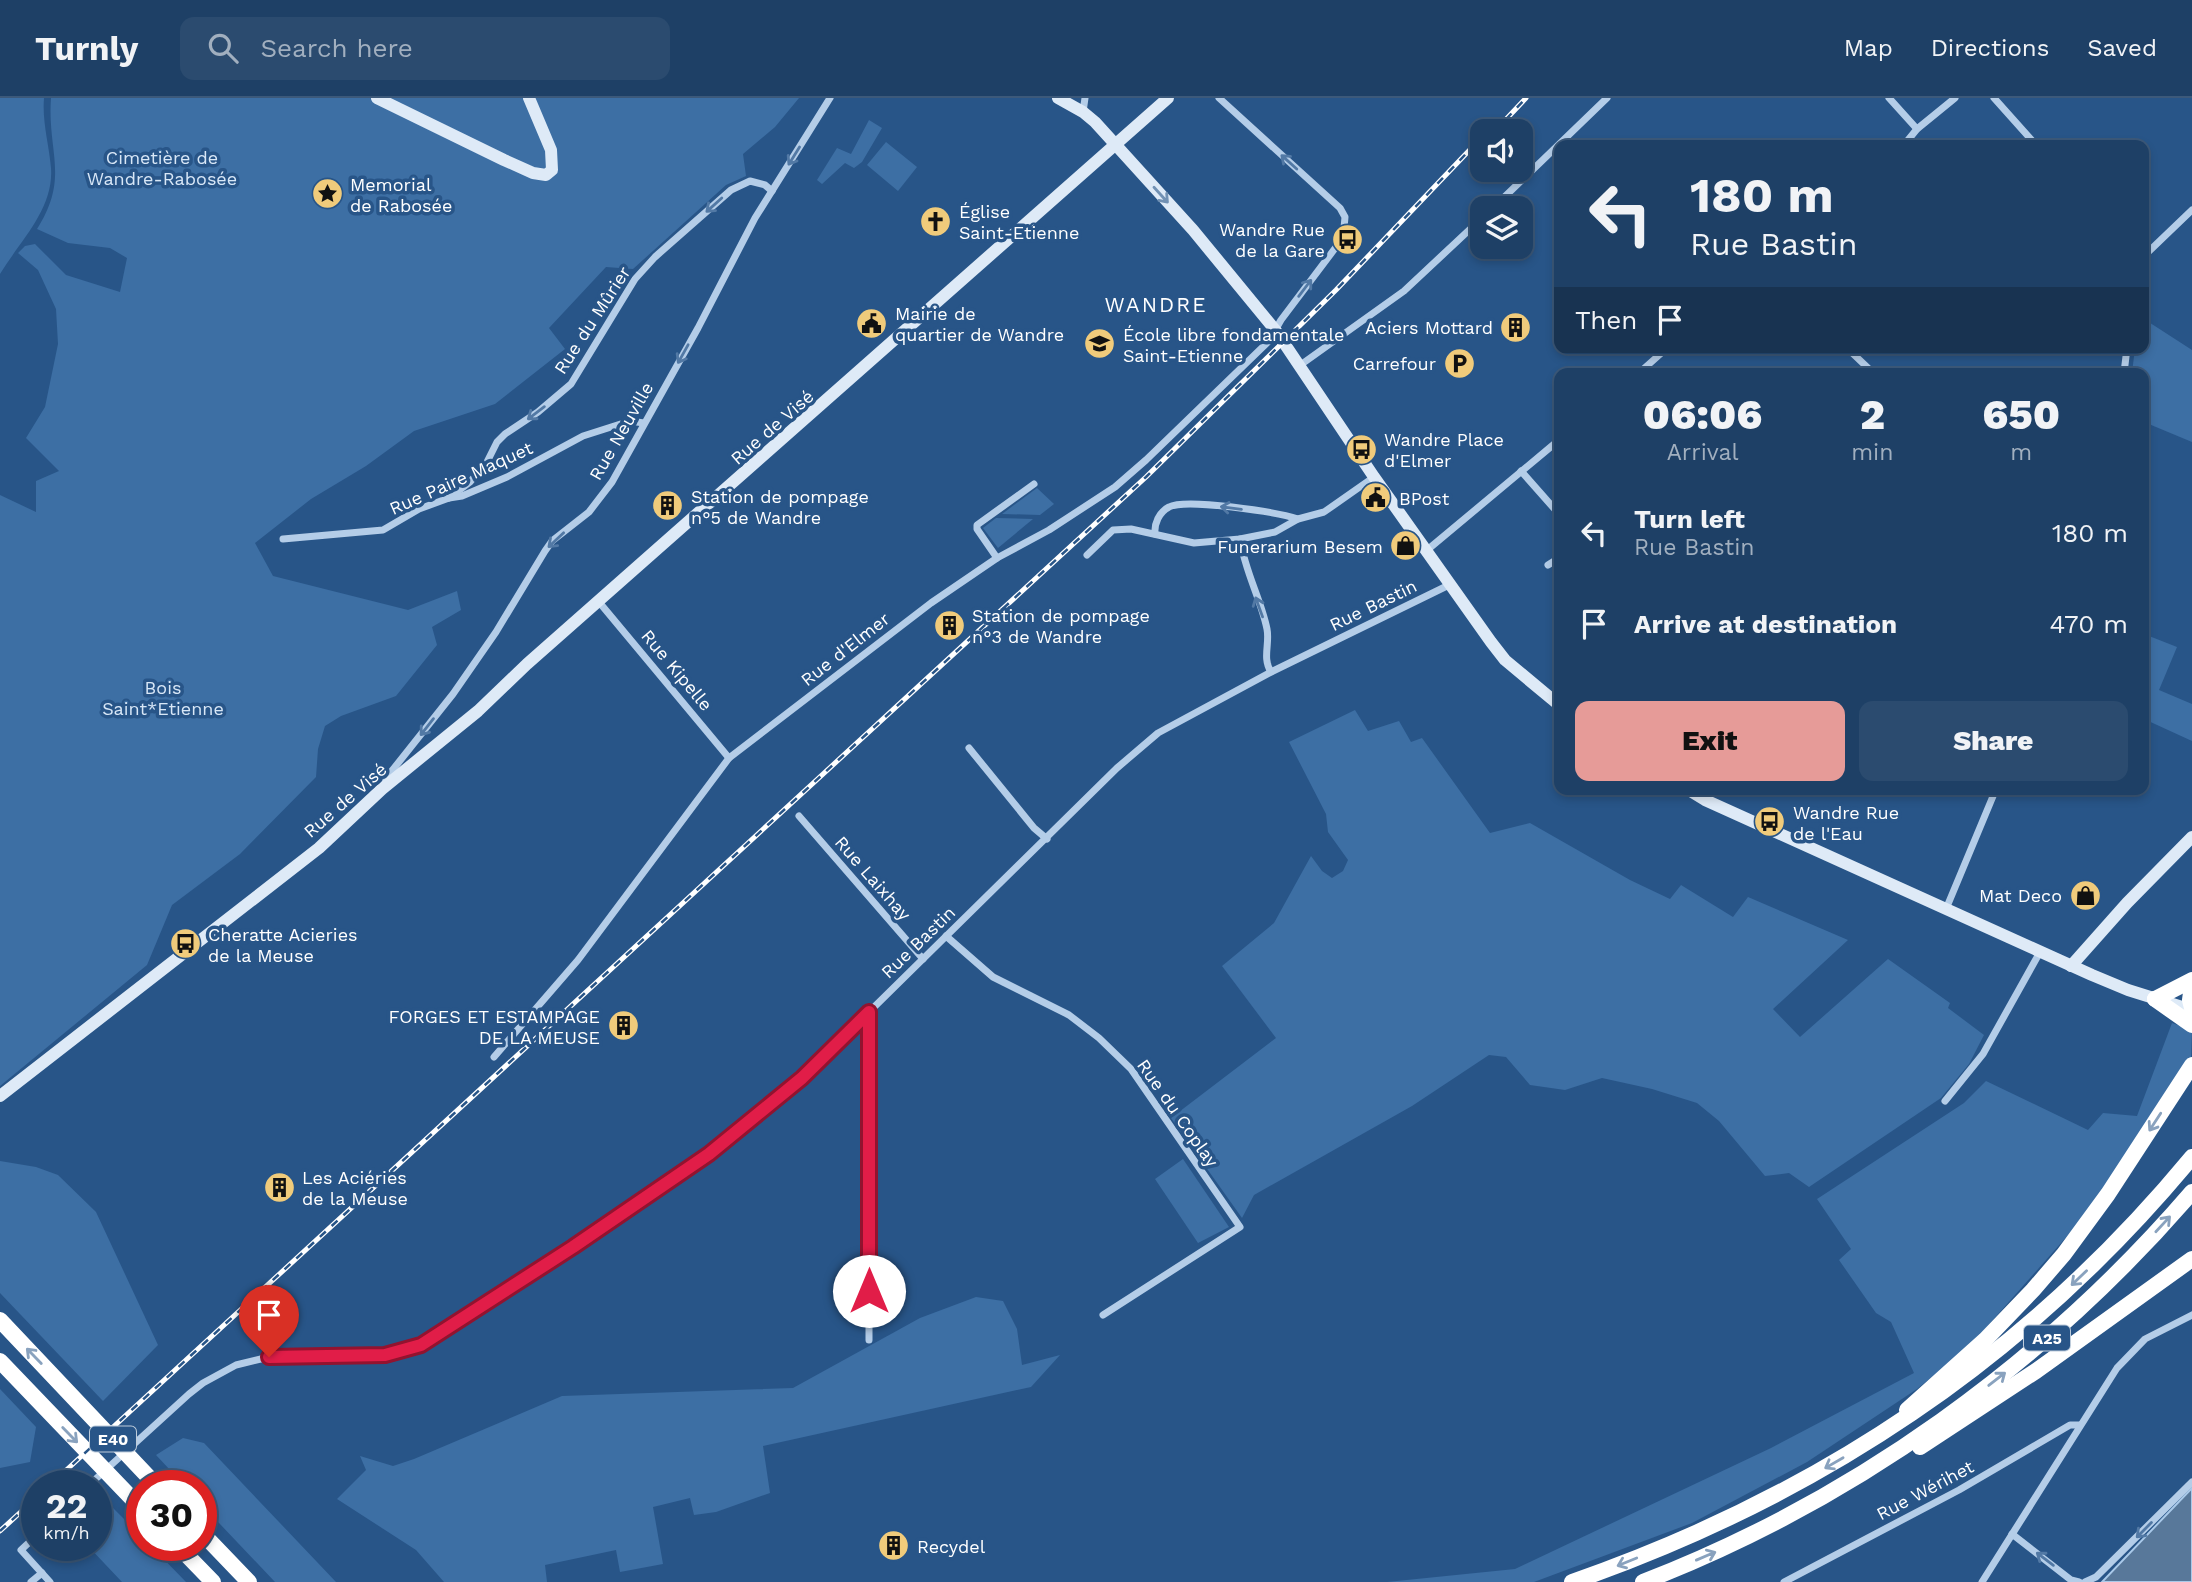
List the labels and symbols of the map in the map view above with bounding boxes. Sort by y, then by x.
one-way arrow [786,145,800,165]
park label: Cimetière de Wandre-Rabosée [87,147,237,189]
one-way arrow [1281,155,1299,171]
place label: Memorial de Rabosée [350,174,452,216]
place icon: Memorial de Rabosée [310,177,344,211]
one-way arrow [1153,186,1169,204]
one-way arrow [705,197,723,213]
place label: Église Saint-Etienne [959,201,1079,243]
church icon: Église Saint-Etienne [919,204,953,238]
place label: Wandre Rue de la Gare [1219,219,1325,261]
bus stop icon: Wandre Rue de la Gare [1331,222,1365,256]
street label: Rue du Mûrier [549,262,635,378]
one-way arrow [1297,279,1312,298]
district label: WANDRE [1104,292,1208,317]
place label: Mairie de quartier de Wandre [895,303,1064,345]
public building icon: Mairie de quartier de Wandre [855,306,889,340]
building icon: Aciers Mottard [1499,310,1533,344]
place label: Aciers Mottard [1365,317,1493,338]
place label: École libre fondamentale Saint-Etienne [1123,324,1344,366]
school or university icon: École libre fondamentale Saint-Etienne [1083,327,1117,361]
one-way arrow [676,344,690,364]
parking icon: Carrefour [1442,346,1476,380]
place label: Carrefour [1353,353,1436,374]
street label: Rue Neuville [585,378,657,484]
street label: Rue de Visé [726,385,818,469]
one-way arrow [528,405,546,420]
place label: Wandre Place d'Elmer [1384,429,1504,471]
bus stop icon: Wandre Place d'Elmer [1344,432,1378,466]
street label: Rue Paire Maquet [386,437,536,519]
public building icon: BPost [1359,481,1393,515]
place label: Station de pompage n°5 de Wandre [691,486,869,528]
place label: BPost [1399,488,1450,509]
building icon: Station de pompage n°5 de Wandre [651,489,685,523]
one-way arrow [1220,502,1242,515]
shop icon: Funerarium Besem [1389,529,1423,563]
one-way arrow [547,532,565,548]
place label: Funerarium Besem [1217,536,1383,557]
street label: Rue Bastin [1326,575,1420,635]
one-way arrow [1252,596,1265,618]
place label: Station de pompage n°3 de Wandre [972,605,1150,647]
street label: Rue d'Elmer [796,608,894,690]
building icon: Station de pompage n°3 de Wandre [932,608,966,642]
street label: Rue Kipelle [637,625,717,715]
park label: Bois Saint*Etienne [102,677,224,719]
one-way arrow [419,717,434,735]
street label: Rue de Visé [299,758,391,842]
place label: Wandre Rue de l'Eau [1793,802,1899,844]
bus stop icon: Wandre Rue de l'Eau [1753,805,1787,839]
street label: Rue Laixhay [831,832,916,925]
shop icon: Mat Deco [2068,878,2102,912]
place label: Mat Deco [1979,885,2062,906]
street label: Rue Bastin [877,902,959,982]
place label: Cheratte Acieries de la Meuse [208,924,358,966]
bus stop icon: Cheratte Acieries de la Meuse [168,927,202,961]
place label: FORGES ET ESTAMPAGE DE LA MEUSE [389,1006,600,1048]
building icon: FORGES ET ESTAMPAGE DE LA MEUSE [606,1009,640,1043]
street label: Rue du Coplay [1133,1055,1223,1172]
one-way arrow [2148,1112,2162,1132]
place label: Les Aciéries de la Meuse [302,1167,408,1209]
building icon: Les Aciéries de la Meuse [262,1170,296,1204]
one-way arrow [2155,1216,2172,1233]
position arrow [832,1254,906,1328]
one-way arrow [2071,1270,2088,1287]
pin [239,1285,299,1357]
road number: A25 [2024,1326,2070,1350]
one-way arrow [26,1347,43,1364]
one-way arrow [1988,1371,2006,1386]
one-way arrow [62,1426,79,1443]
road number: E40 [90,1427,136,1452]
street label: Rue Wérihet [1873,1455,1978,1524]
one-way arrow [1824,1456,1844,1470]
speed limit sign: 30 [126,1470,217,1561]
one-way arrow [2135,1521,2152,1538]
building icon: Recydel [877,1529,911,1563]
place label: Recydel [917,1536,986,1557]
one-way arrow [1695,1549,1716,1562]
one-way arrow [2036,1552,2054,1567]
one-way arrow [1616,1557,1638,1570]

